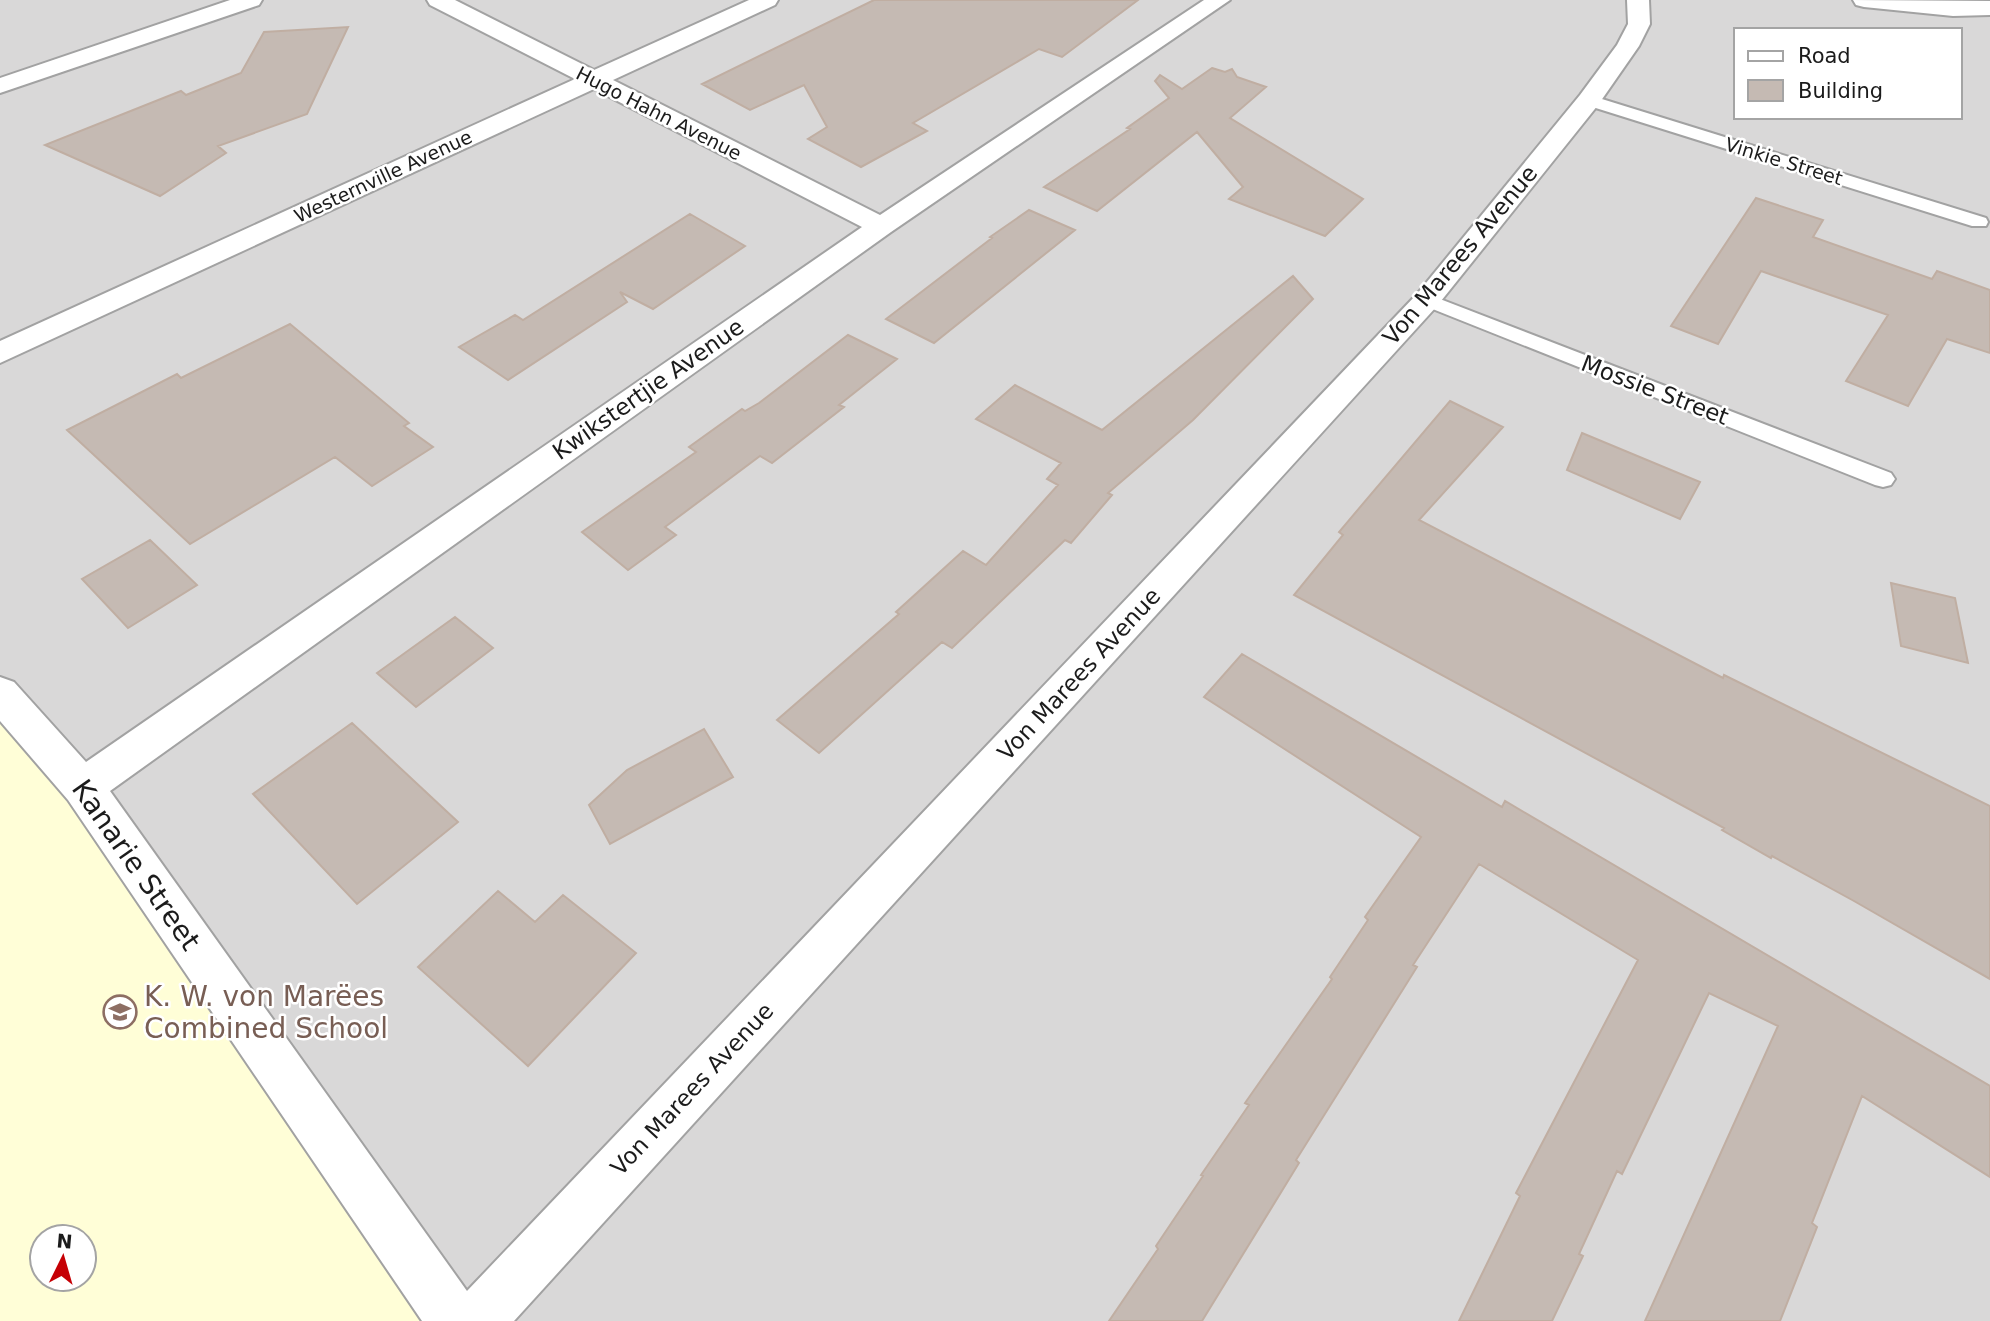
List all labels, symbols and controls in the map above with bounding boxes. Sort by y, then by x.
legend [1734,28,1962,119]
text: Road [1798,44,1851,68]
street label: Hugo Hahn Avenue [573,62,745,164]
text: Building [1798,79,1883,103]
street label: Westernville Avenue [291,125,475,227]
street label: Vinkie Street [1723,133,1845,189]
street label: Von Marees Avenue [1377,160,1543,350]
street label: Kwikstertjie Avenue [548,313,748,465]
street label: Mossie Street [1578,350,1732,430]
street label: Von Marees Avenue [992,583,1166,765]
street label: Kanarie Street [65,773,207,957]
place label: K. W. von Marëes Combined School [144,980,388,1045]
school or university icon: K. W. von Marëes Combined School [101,993,139,1031]
street label: Von Marees Avenue [605,998,779,1180]
north arrow [28,1223,98,1293]
text: N [56,1229,73,1253]

